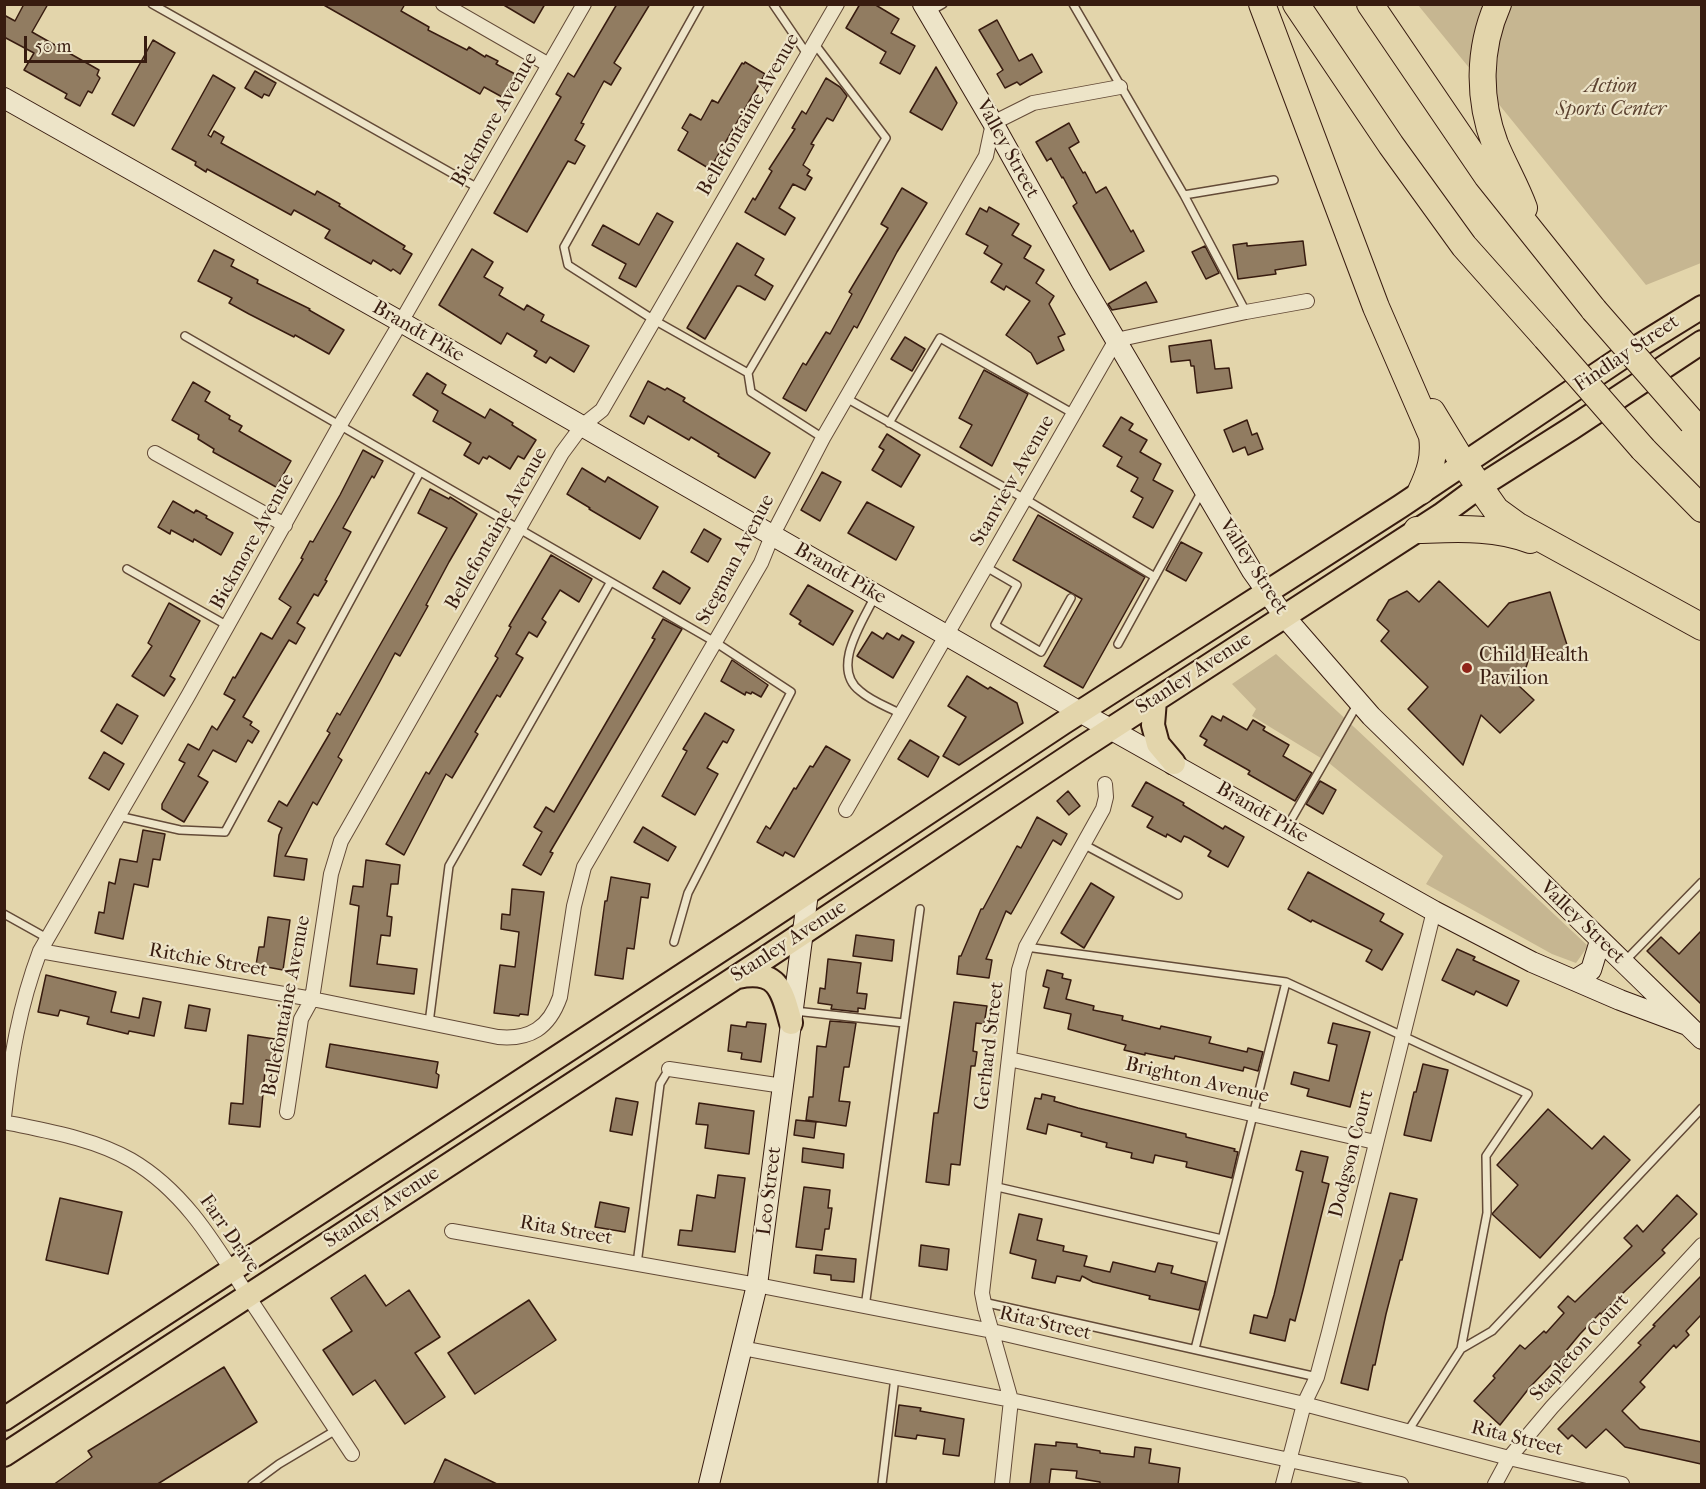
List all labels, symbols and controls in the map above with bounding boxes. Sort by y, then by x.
scale bar [27,24,150,62]
street label: Bellefontaine Avenue [693,29,805,201]
text: 50 m [35,36,71,57]
street label: Bickmore Avenue [447,48,543,192]
park label: Action Sports Center [1556,75,1666,122]
street label: Valley Street [970,95,1044,203]
street label: Brandt Pike [368,296,468,368]
street label: Findlay Street [1570,310,1684,398]
street label: Stanview Avenue [966,411,1060,551]
street label: Bellefontaine Avenue [441,443,553,615]
street label: Bickmore Avenue [206,470,300,614]
street label: Stegman Avenue [692,491,780,629]
street label: Valley Street [1213,515,1293,619]
street label: Brandt Pike [790,538,890,610]
street label: Stanley Avenue [1132,628,1256,720]
place label: Child Health Pavilion [1479,644,1589,691]
marker: Child Health Pavilion [1460,661,1474,675]
street label: Brandt Pike [1212,777,1312,849]
street label: Valley Street [1534,876,1630,970]
street label: Stanley Avenue [727,896,851,988]
street label: Bellefontaine Avenue [258,913,316,1099]
street label: Ritchie Street [147,939,269,983]
street label: Gerhard Street [970,980,1010,1112]
street label: Brighton Avenue [1123,1053,1271,1109]
street label: Dodgson Court [1325,1088,1379,1220]
street label: Leo Street [753,1145,787,1237]
street label: Stanley Avenue [320,1162,444,1254]
street label: Farr Drive [193,1190,265,1278]
street label: Rita Street [518,1211,614,1251]
street label: Stapleton Court [1526,1289,1634,1407]
street label: Rita Street [997,1302,1093,1346]
street label: Rita Street [1469,1416,1565,1462]

